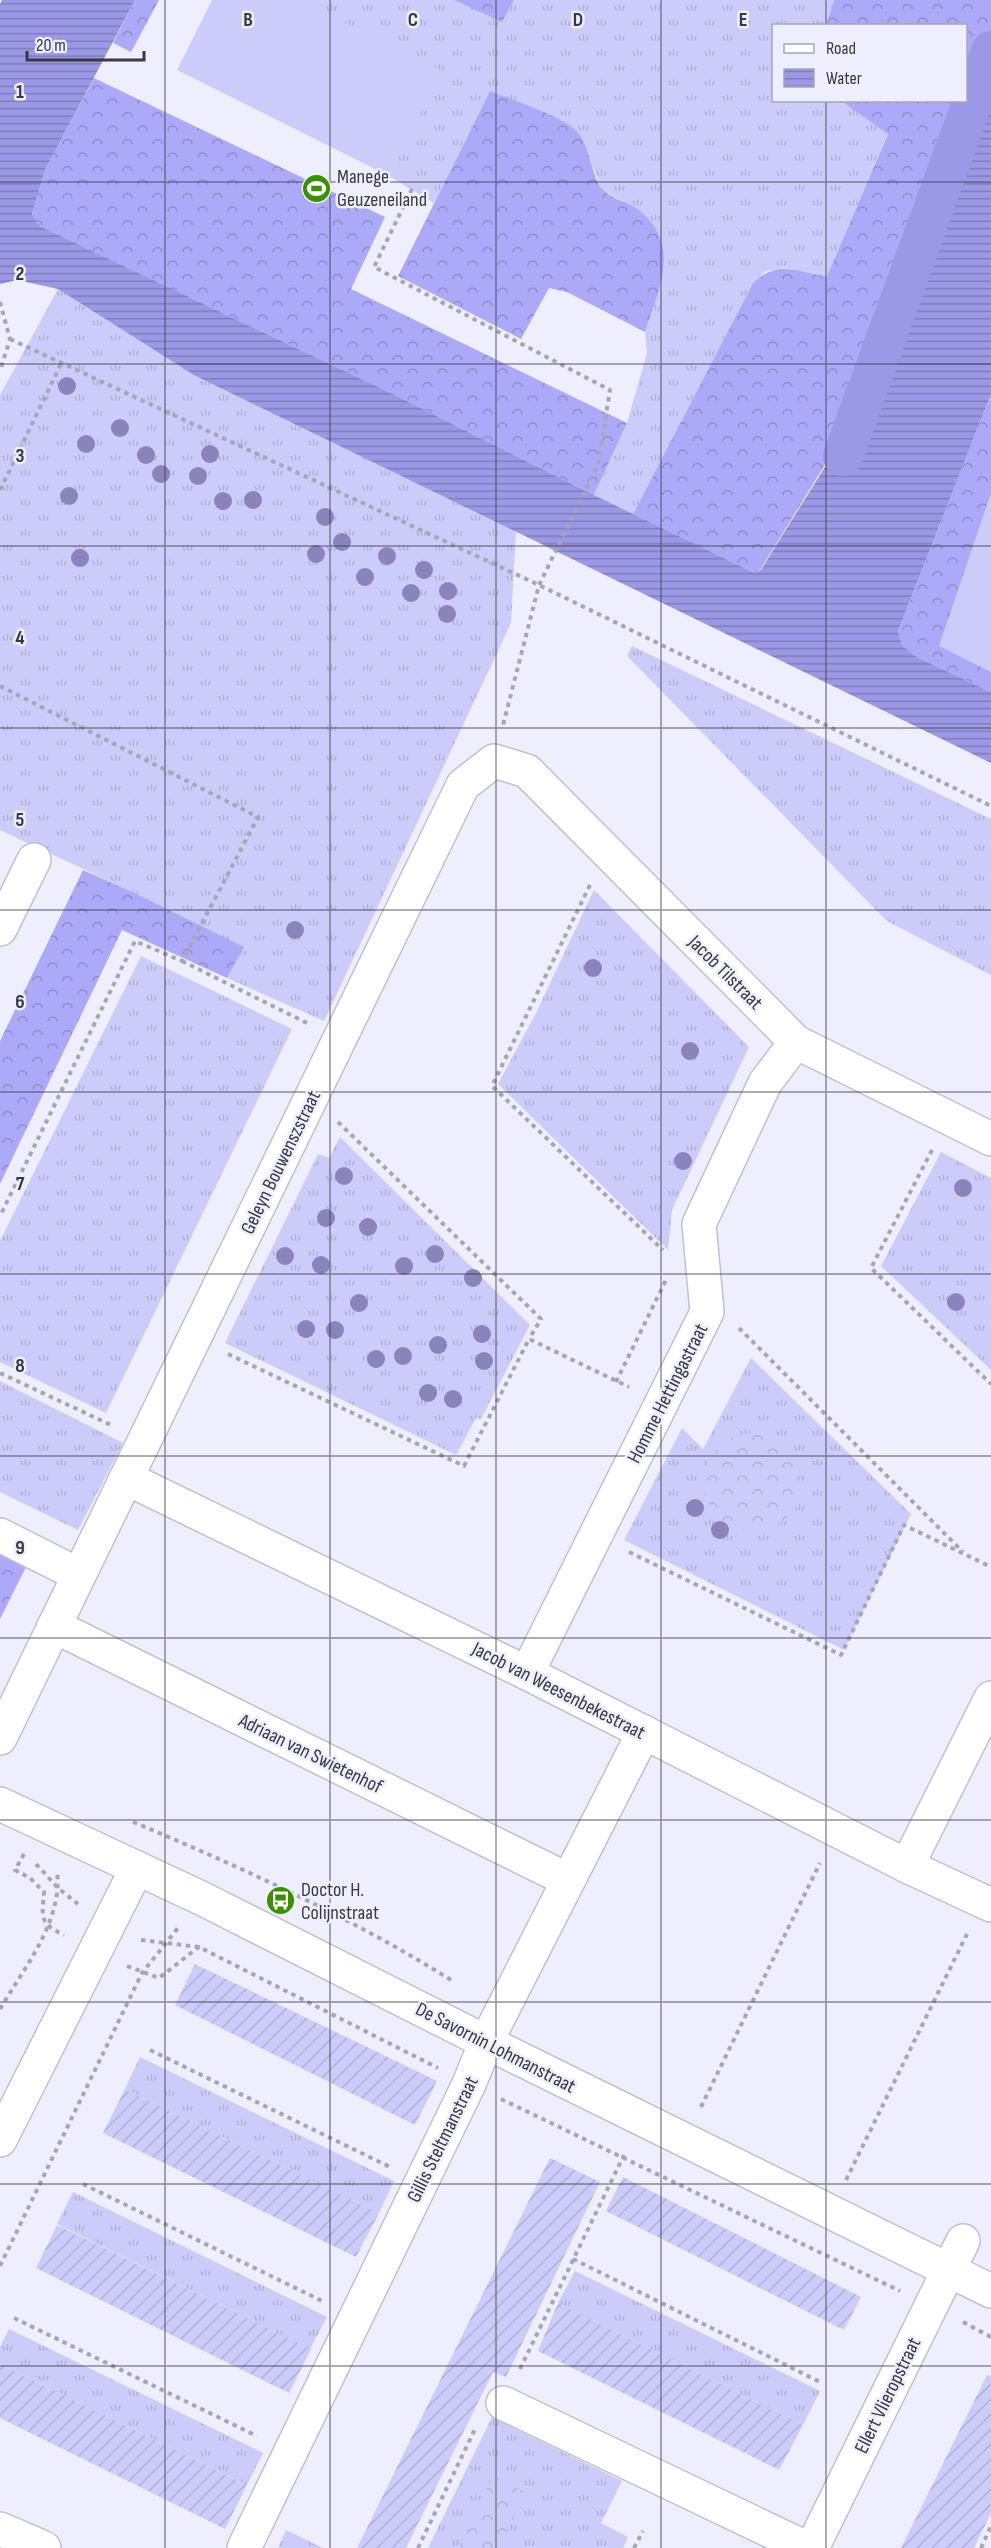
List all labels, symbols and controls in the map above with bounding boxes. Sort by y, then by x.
text: B [243,8,253,32]
text: C [408,8,418,32]
text: D [573,8,583,32]
text: E [739,8,747,32]
scale bar [27,24,144,62]
legend [772,24,967,102]
text: 20 m [36,35,66,56]
text: Road [826,38,856,59]
text: Water [826,68,862,89]
text: 1 [16,80,24,104]
place label: Manege Geuzeneiland [337,165,427,212]
sports icon: Manege Geuzeneiland [300,172,332,204]
text: 2 [16,262,24,286]
text: 3 [16,444,25,468]
text: 4 [15,626,25,650]
text: 5 [16,808,25,832]
street label: Jacob Tilstraat [682,930,767,1015]
text: 6 [15,990,25,1014]
street label: Geleyn Bouwenszstraat [236,1087,326,1238]
text: 7 [16,1172,25,1196]
street label: Homme Hettingastraat [622,1320,713,1467]
text: 8 [15,1354,25,1378]
text: 9 [15,1536,25,1560]
street label: Jacob van Weesenbekestraat [467,1636,649,1745]
street label: Adriaan van Swietenhof [234,1708,386,1799]
place label: Doctor H. Colijnstraat [301,1878,379,1925]
bus stop icon: Doctor H. Colijnstraat [264,1885,296,1917]
street label: De Savornin Lohmanstraat [412,1997,579,2099]
street label: Gillis Steltmanstraat [402,2072,484,2206]
street label: Ellert Vlieropstraat [849,2334,926,2457]

